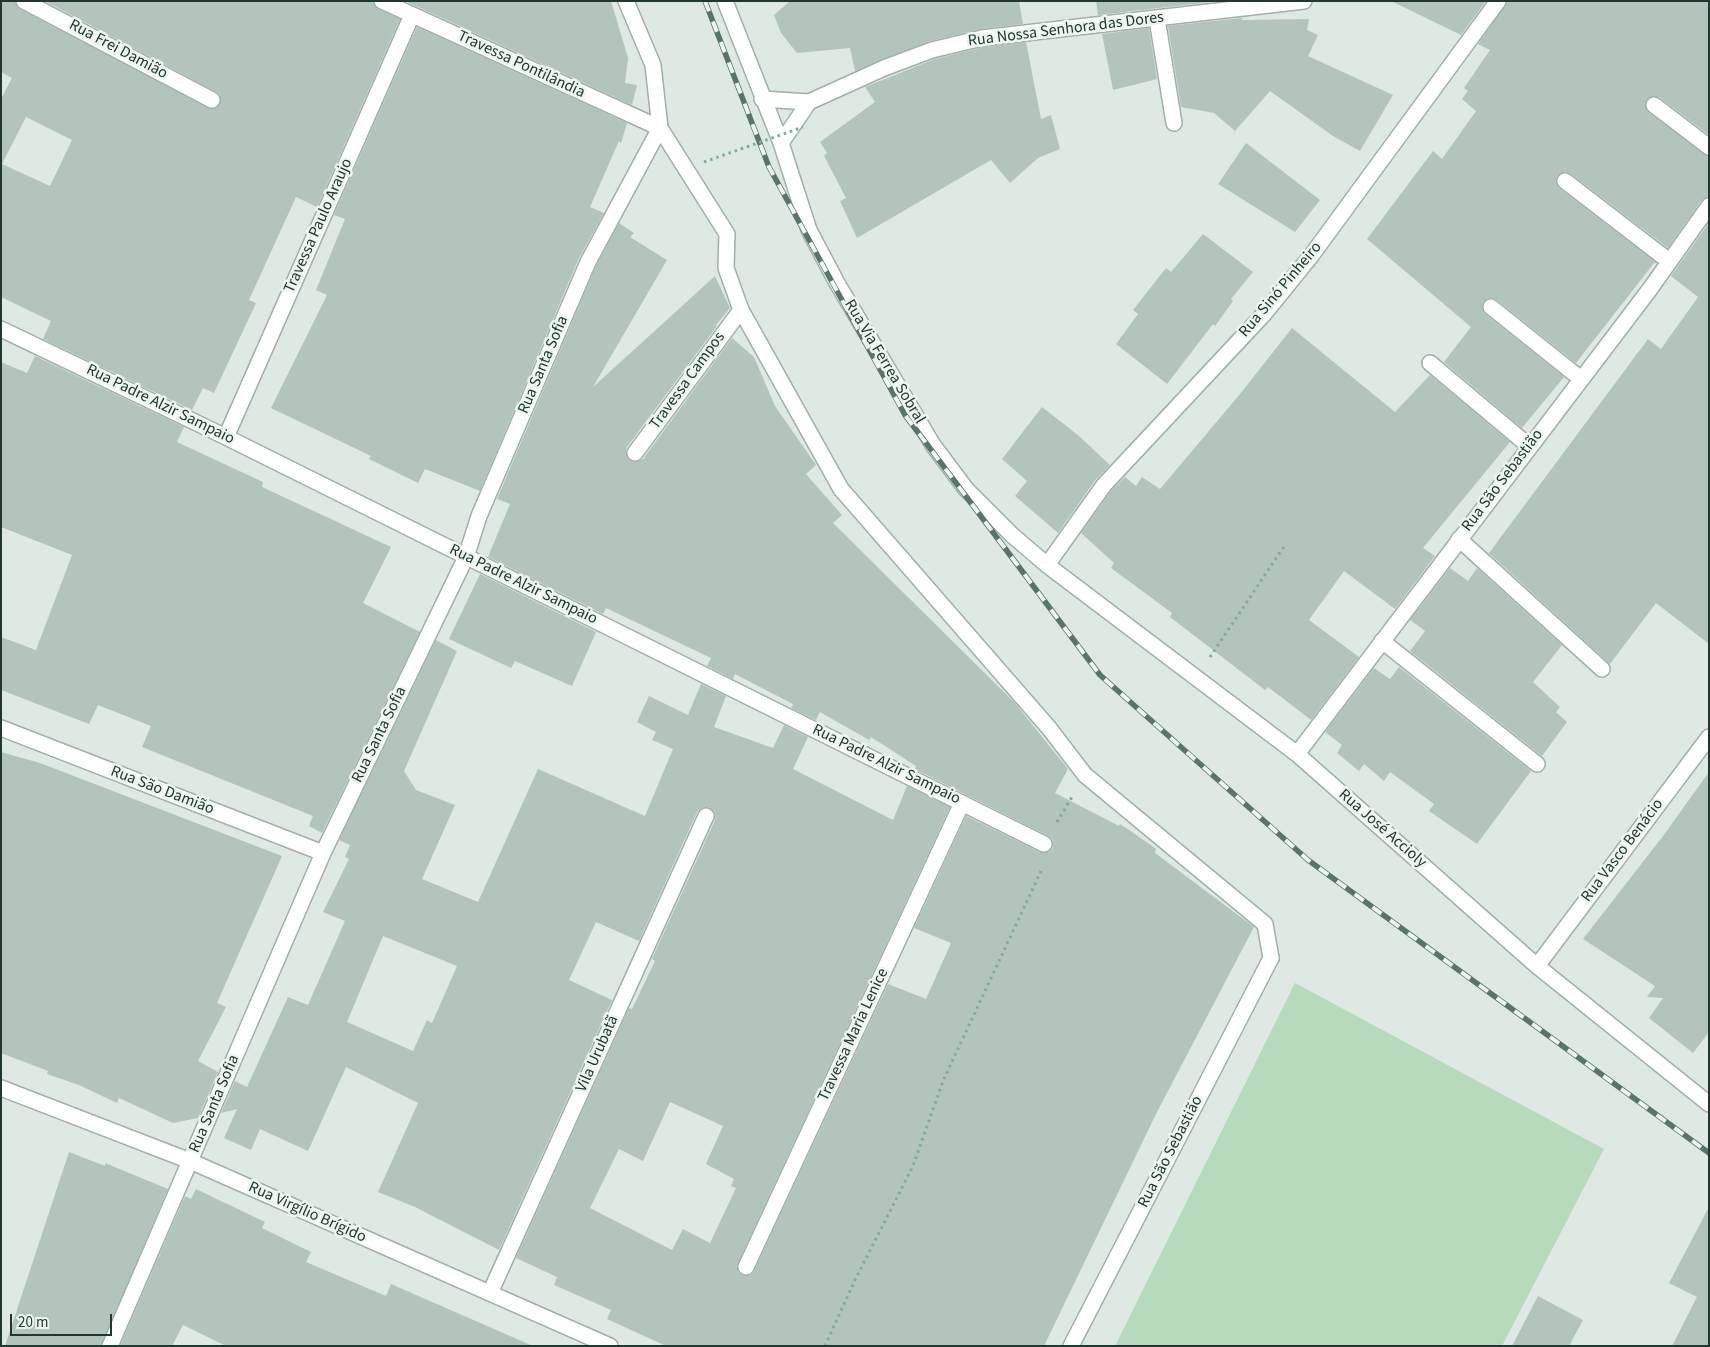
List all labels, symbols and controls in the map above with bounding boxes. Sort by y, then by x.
street label: Rua Nossa Senhora das Dores [967,8,1165,52]
street label: Rua Frei Damião [65,16,171,84]
street label: Travessa Pontilândia [454,27,588,103]
street label: Travessa Paulo Araujo [281,156,357,296]
street label: Rua Sinó Pinheiro [1236,238,1326,342]
street label: Rua Via Ferrea Sobral [839,296,929,428]
street label: Rua Santa Sofia [515,313,573,417]
street label: Travessa Campos [646,329,730,433]
street label: Rua Padre Alzir Sampaio [83,361,237,449]
street label: Rua São Sebastião [1458,426,1548,536]
street label: Rua Padre Alzir Sampaio [446,541,600,629]
street label: Rua Santa Sofia [348,684,412,786]
street label: Rua Padre Alzir Sampaio [809,721,963,809]
street label: Rua São Damião [107,762,217,820]
street label: Rua José Accioly [1334,786,1430,872]
street label: Rua Vasco Benácio [1578,795,1668,907]
street label: Travessa Maria Lenice [815,965,893,1105]
street label: Vila Urubatã [573,1013,623,1095]
street label: Rua Santa Sofia [186,1052,244,1156]
street label: Rua São Sebastião [1134,1093,1208,1211]
street label: Rua Virgílio Brígido [245,1178,369,1248]
scale bar [12,1304,115,1336]
text: 20 m [18,1312,48,1333]

